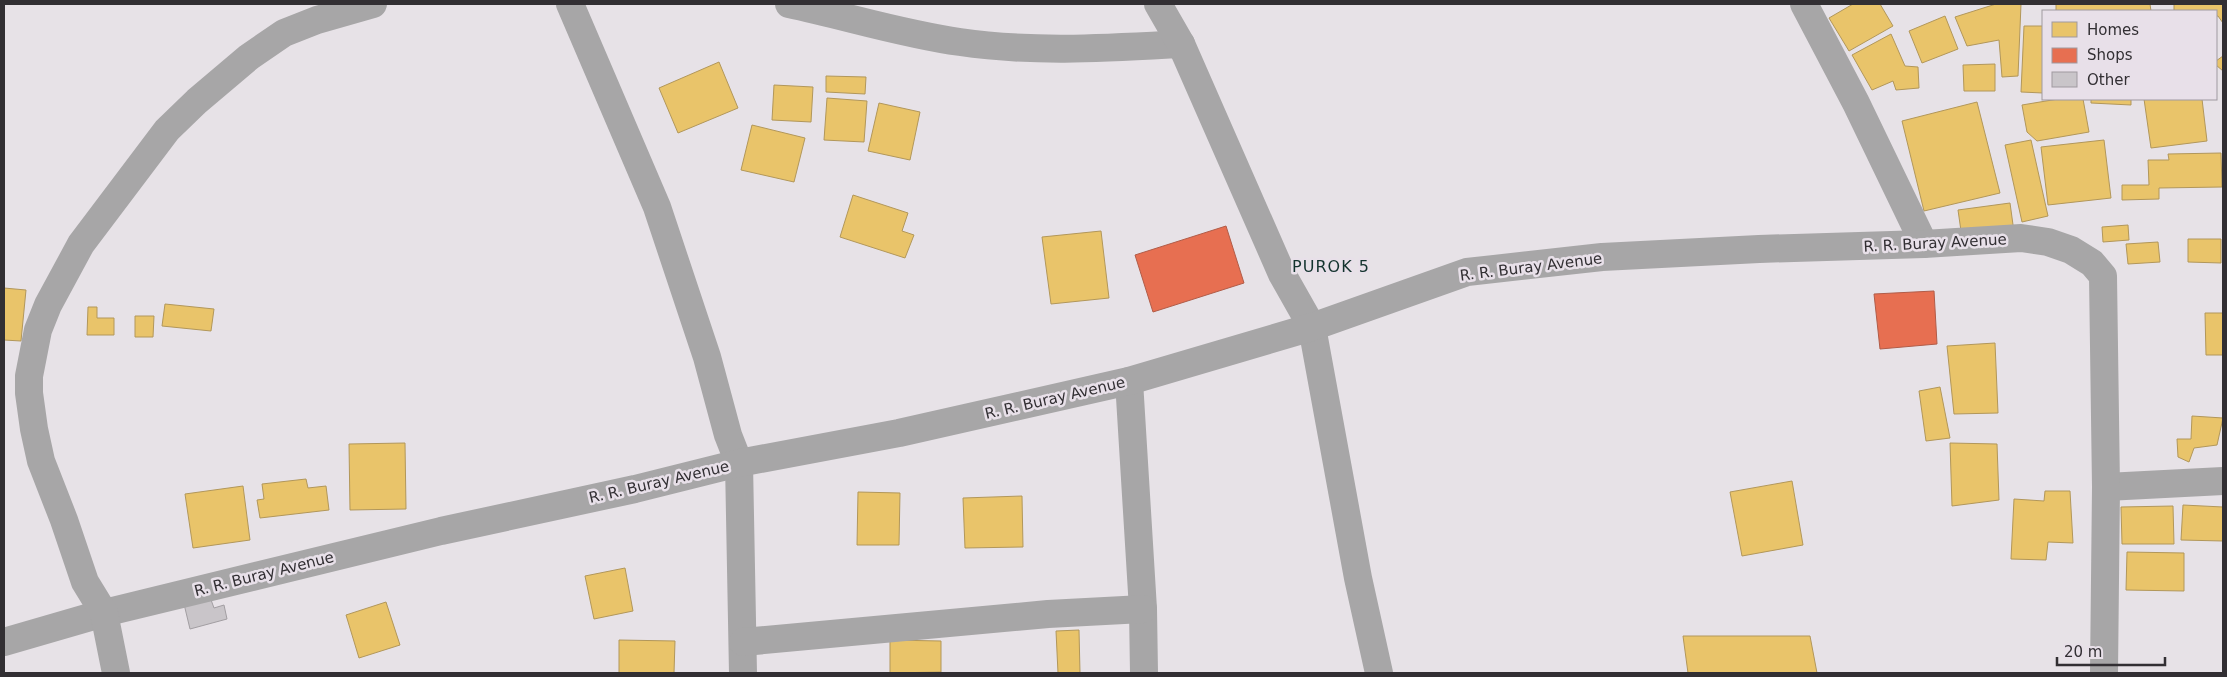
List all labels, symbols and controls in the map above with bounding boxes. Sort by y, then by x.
legend [2042,10,2217,100]
text: Homes [2087,21,2139,39]
text: Shops [2087,46,2133,64]
text: Other [2087,71,2130,89]
street label: R. R. Buray Avenue [1863,230,2007,256]
street label: R. R. Buray Avenue [1459,249,1603,285]
district label: PUROK 5 [1292,257,1370,276]
street label: R. R. Buray Avenue [983,373,1127,423]
street label: R. R. Buray Avenue [587,457,731,507]
street label: R. R. Buray Avenue [192,548,336,600]
scale bar [2057,634,2164,666]
text: 20 m [2064,643,2102,661]

